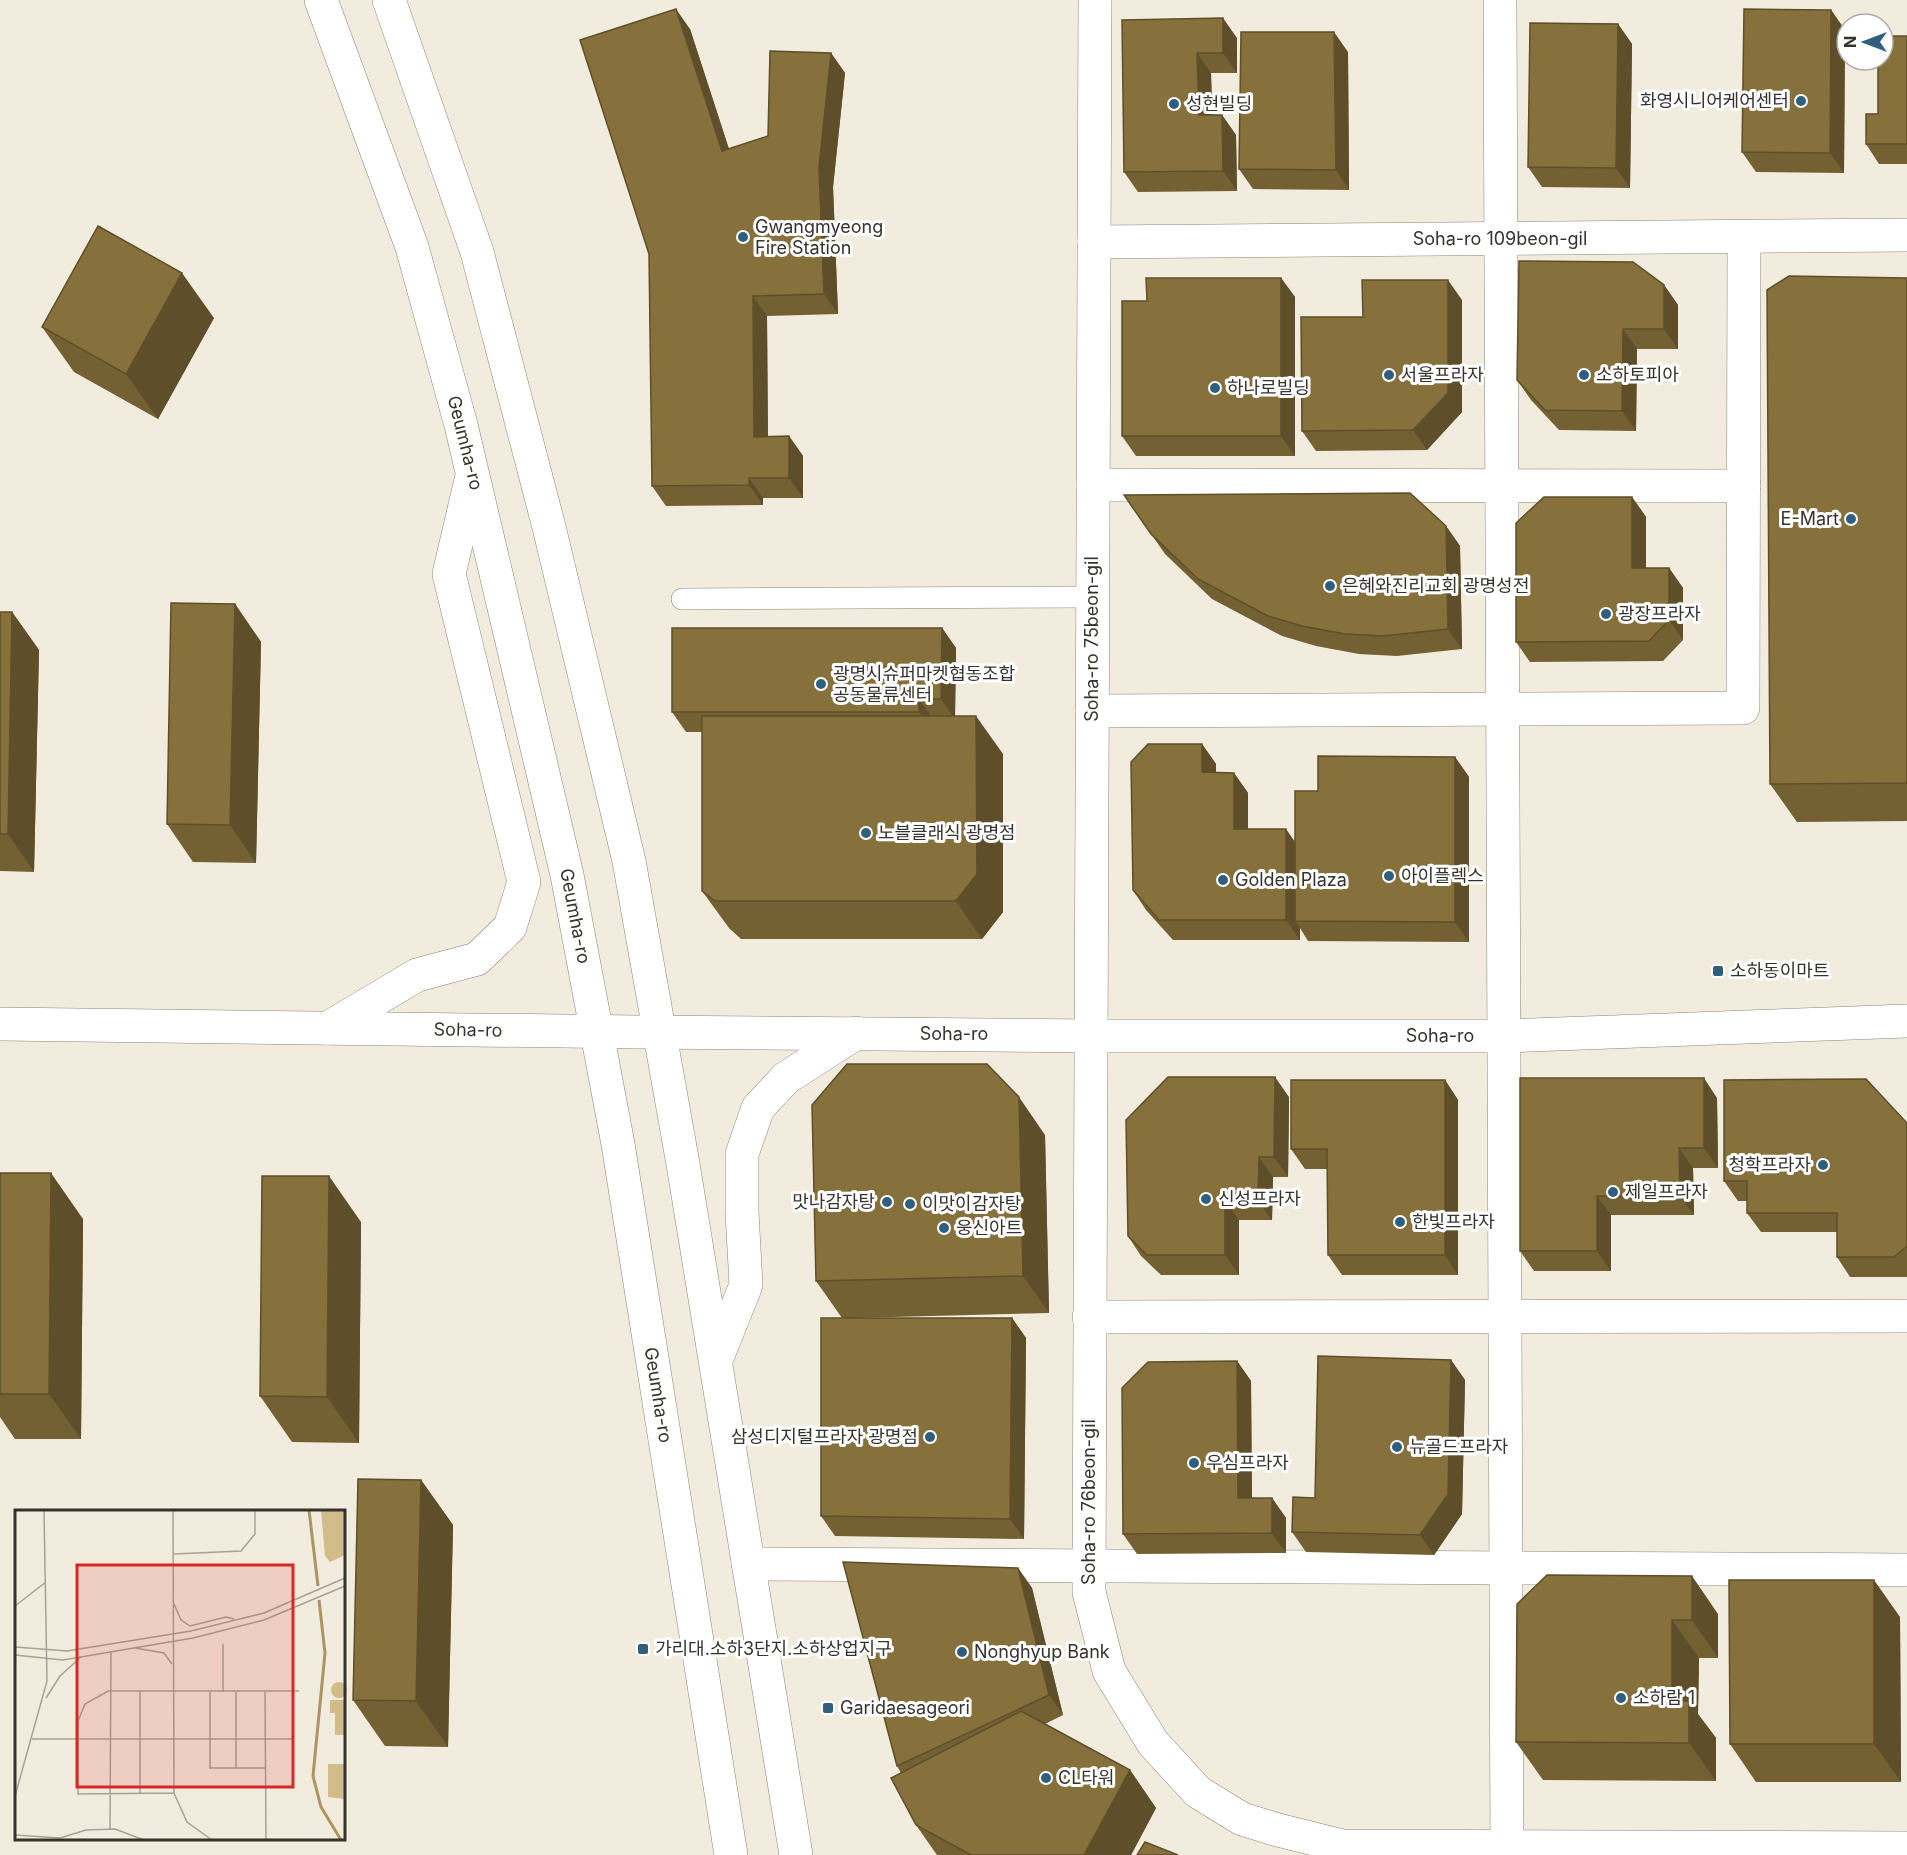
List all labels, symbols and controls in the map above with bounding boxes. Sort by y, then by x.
north arrow [1835,12,1895,72]
text: N [1840,36,1860,48]
place label: 화영시니어케어센터 [1640,90,1789,111]
place label: 성현빌딩 [1186,93,1252,114]
marker: 화영시니어케어센터 [1794,94,1808,108]
marker: 성현빌딩 [1167,97,1181,111]
place label: Gwangmyeong Fire Station [755,216,883,258]
street label: Soha-ro 109beon-gil [1413,228,1587,249]
marker: Gwangmyeong Fire Station [736,230,750,244]
place label: 서울프라자 [1401,364,1484,385]
place label: 소하토피아 [1596,364,1679,385]
marker: 서울프라자 [1382,368,1396,382]
marker: 소하토피아 [1577,368,1591,382]
place label: 하나로빌딩 [1227,377,1310,398]
marker: 하나로빌딩 [1208,381,1222,395]
street label: Geumha-ro [444,393,487,492]
place label: E-Mart [1781,508,1839,529]
marker: E-Mart [1844,512,1858,526]
street label: Soha-ro 75beon-gil [1081,556,1102,722]
place label: 은혜와진리교회 광명성전 [1342,575,1529,596]
marker: 은혜와진리교회 광명성전 [1323,579,1337,593]
place label: 광장프라자 [1618,603,1701,624]
marker: 광장프라자 [1599,607,1613,621]
place label: 광명시슈퍼마켓협동조합 공동물류센터 [833,663,1015,705]
marker: 광명시슈퍼마켓협동조합 공동물류센터 [814,677,828,691]
place label: 노블클래식 광명점 [878,822,1016,843]
marker: 노블클래식 광명점 [859,826,873,840]
place label: 아이플렉스 [1401,865,1484,886]
street label: Geumha-ro [556,866,595,965]
place label: Golden Plaza [1235,869,1347,890]
marker: 아이플렉스 [1382,869,1396,883]
marker: Golden Plaza [1216,873,1230,887]
place label: 소하동이마트 [1730,960,1829,981]
marker: 소하동이마트 [1711,964,1725,978]
street label: Soha-ro [434,1018,503,1041]
street label: Soha-ro [920,1023,988,1044]
street label: Soha-ro [1406,1025,1474,1046]
place label: 청학프라자 [1728,1154,1811,1175]
marker: 청학프라자 [1816,1158,1830,1172]
place label: 제일프라자 [1625,1181,1708,1202]
marker: 제일프라자 [1606,1185,1620,1199]
place label: 신성프라자 [1218,1188,1301,1209]
place label: 맛나감자탕 [792,1191,875,1212]
marker: 신성프라자 [1199,1192,1213,1206]
place label: 이맛이감자탕 [922,1193,1021,1214]
marker: 맛나감자탕 [880,1195,894,1209]
marker: 이맛이감자탕 [903,1197,917,1211]
place label: 한빛프라자 [1412,1211,1495,1232]
marker: 한빛프라자 [1393,1215,1407,1229]
place label: 웅신아트 [956,1217,1022,1238]
marker: 웅신아트 [937,1221,951,1235]
street label: Geumha-ro [641,1346,676,1444]
street label: Soha-ro 76beon-gil [1078,1419,1099,1585]
place label: 삼성디지털프라자 광명점 [731,1426,918,1447]
marker: 삼성디지털프라자 광명점 [923,1430,937,1444]
place label: 뉴골드프라자 [1409,1436,1509,1457]
marker: 뉴골드프라자 [1390,1440,1404,1454]
place label: 우심프라자 [1206,1452,1289,1473]
marker: 우심프라자 [1187,1456,1201,1470]
inset map [15,1510,345,1840]
place label: 가리대.소하3단지.소하상업지구 [655,1638,892,1659]
place label: Nonghyup Bank [974,1641,1110,1662]
marker: 가리대.소하3단지.소하상업지구 [636,1642,650,1656]
marker: Nonghyup Bank [955,1645,969,1659]
place label: 소하람 1 [1633,1687,1695,1708]
marker: 소하람 1 [1614,1691,1628,1705]
place label: Garidaesageori [840,1697,970,1718]
marker: Garidaesageori [821,1701,835,1715]
place label: CL타워 [1058,1767,1114,1788]
marker: CL타워 [1039,1771,1053,1785]

